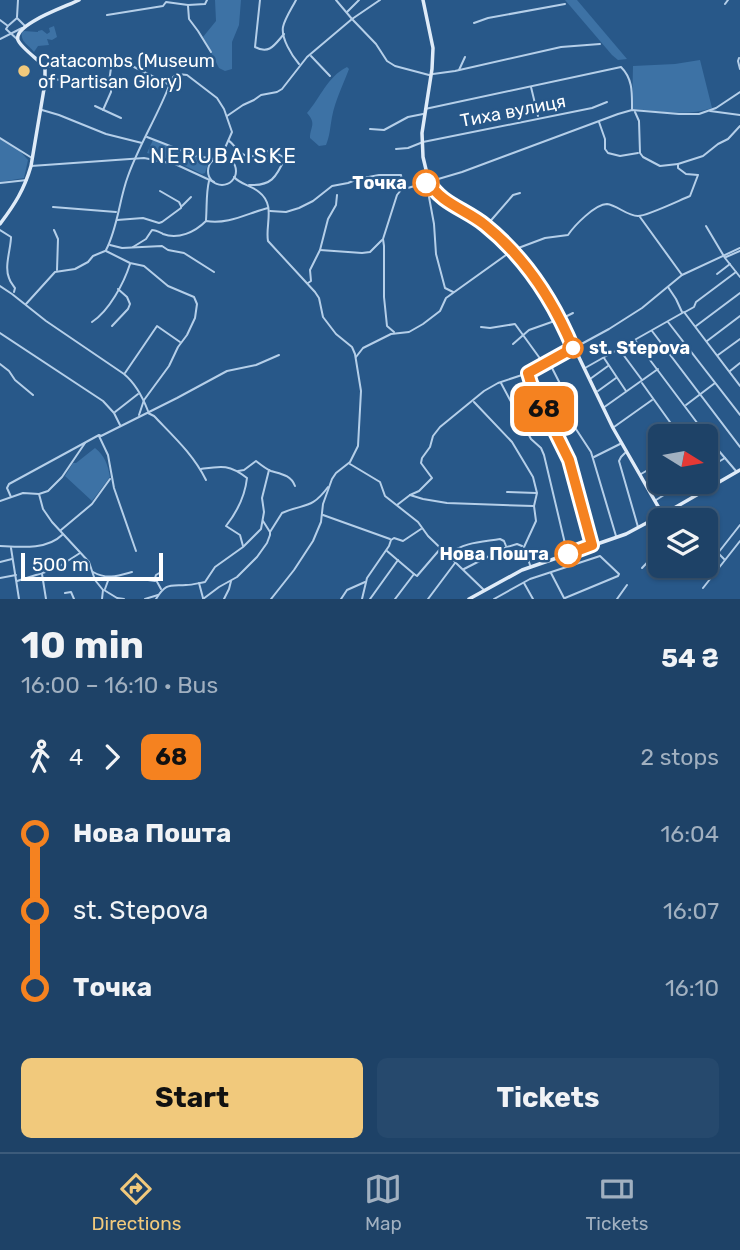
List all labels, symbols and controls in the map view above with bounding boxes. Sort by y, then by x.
place label: Catacombs (Museum of Partisan Glory) [38,50,215,93]
marker: Catacombs (Museum of Partisan Glory) [16,63,32,79]
street label: Тиха вулиця [458,90,568,132]
district label: NERUBAISKE [150,143,298,168]
marker: Точка [413,170,439,196]
place label: Точка [352,172,407,194]
place label: st. Stepova [589,337,690,359]
marker: st. Stepova [563,338,583,358]
line badge: 68 [512,386,576,432]
text: 68 [528,395,560,423]
north arrow [648,424,718,494]
map controls [648,424,718,578]
button: layers [648,508,718,578]
marker: Нова Пошта [555,541,581,567]
place label: Нова Пошта [439,543,549,565]
scale bar [21,550,163,582]
text: 500 m [32,553,89,576]
text: 10 min [21,622,144,668]
text: 54 ₴ [661,643,719,674]
text: 16:00 – 16:10 · Bus [21,671,218,699]
icon: walk [21,738,59,776]
icon: forward [93,738,131,776]
text: 4 [69,743,83,771]
text: 68 [155,743,187,771]
text: 2 stops [641,743,719,771]
text: Нова Пошта [73,818,231,849]
text: 16:04 [661,820,719,848]
text: st. Stepova [73,895,208,926]
text: 16:07 [663,897,719,925]
text: Точка [73,972,152,1003]
text: 16:10 [665,974,719,1002]
button: Start [21,1058,363,1138]
button: Tickets [377,1058,719,1138]
tab: Directions [91,1170,181,1235]
tab: Map [364,1170,402,1235]
tab: Tickets [585,1170,649,1235]

